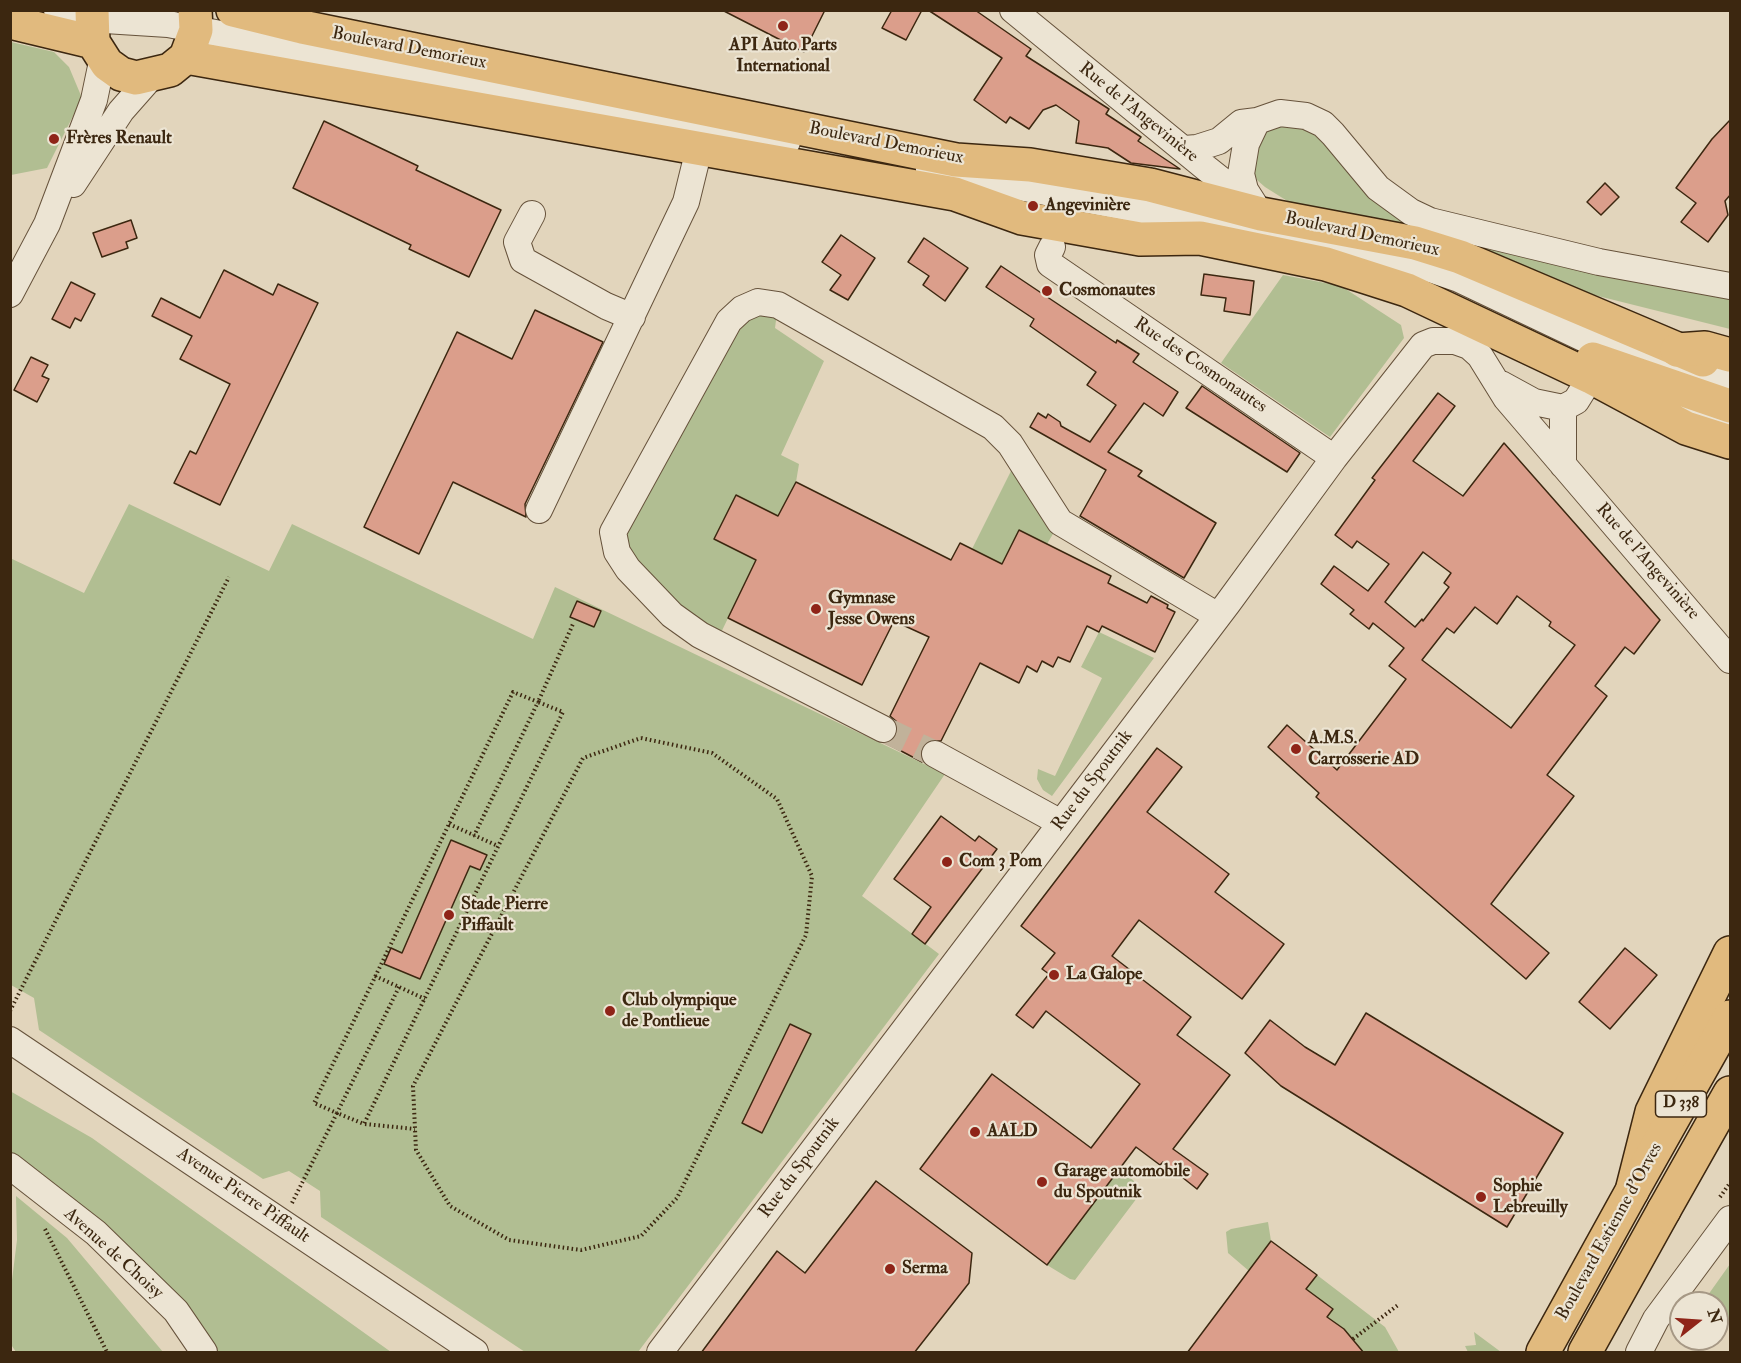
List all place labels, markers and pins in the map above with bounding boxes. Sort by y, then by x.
marker: API Auto Parts International [776,19,790,33]
place label: API Auto Parts International [729,35,837,78]
place label: Frères Renault [66,128,172,150]
marker: Frères Renault [47,132,61,146]
place label: Angevinière [1045,195,1130,217]
marker: Angevinière [1026,199,1040,213]
place label: Cosmonautes [1059,280,1155,302]
marker: Cosmonautes [1040,284,1054,298]
place label: Gymnase Jesse Owens [828,588,915,630]
marker: Gymnase Jesse Owens [809,602,823,616]
place label: A.M.S. Carrosserie AD [1308,728,1419,771]
marker: A.M.S. Carrosserie AD [1289,742,1303,756]
place label: Com 3 Pom [959,851,1042,873]
marker: Com 3 Pom [940,855,954,869]
place label: Stade Pierre Piffault [461,894,548,936]
marker: Stade Pierre Piffault [442,908,456,922]
place label: La Galope [1066,964,1143,986]
marker: La Galope [1047,968,1061,982]
place label: Club olympique de Pontlieue [622,990,736,1032]
marker: Club olympique de Pontlieue [603,1004,617,1018]
place label: AALD [987,1121,1038,1143]
marker: AALD [968,1125,982,1139]
place label: Garage automobile du Spoutnik [1054,1161,1190,1204]
marker: Garage automobile du Spoutnik [1035,1175,1049,1189]
place label: Sophie Lebreuilly [1493,1176,1568,1218]
marker: Sophie Lebreuilly [1474,1190,1488,1204]
place label: Serma [902,1258,948,1280]
marker: Serma [883,1262,897,1276]

